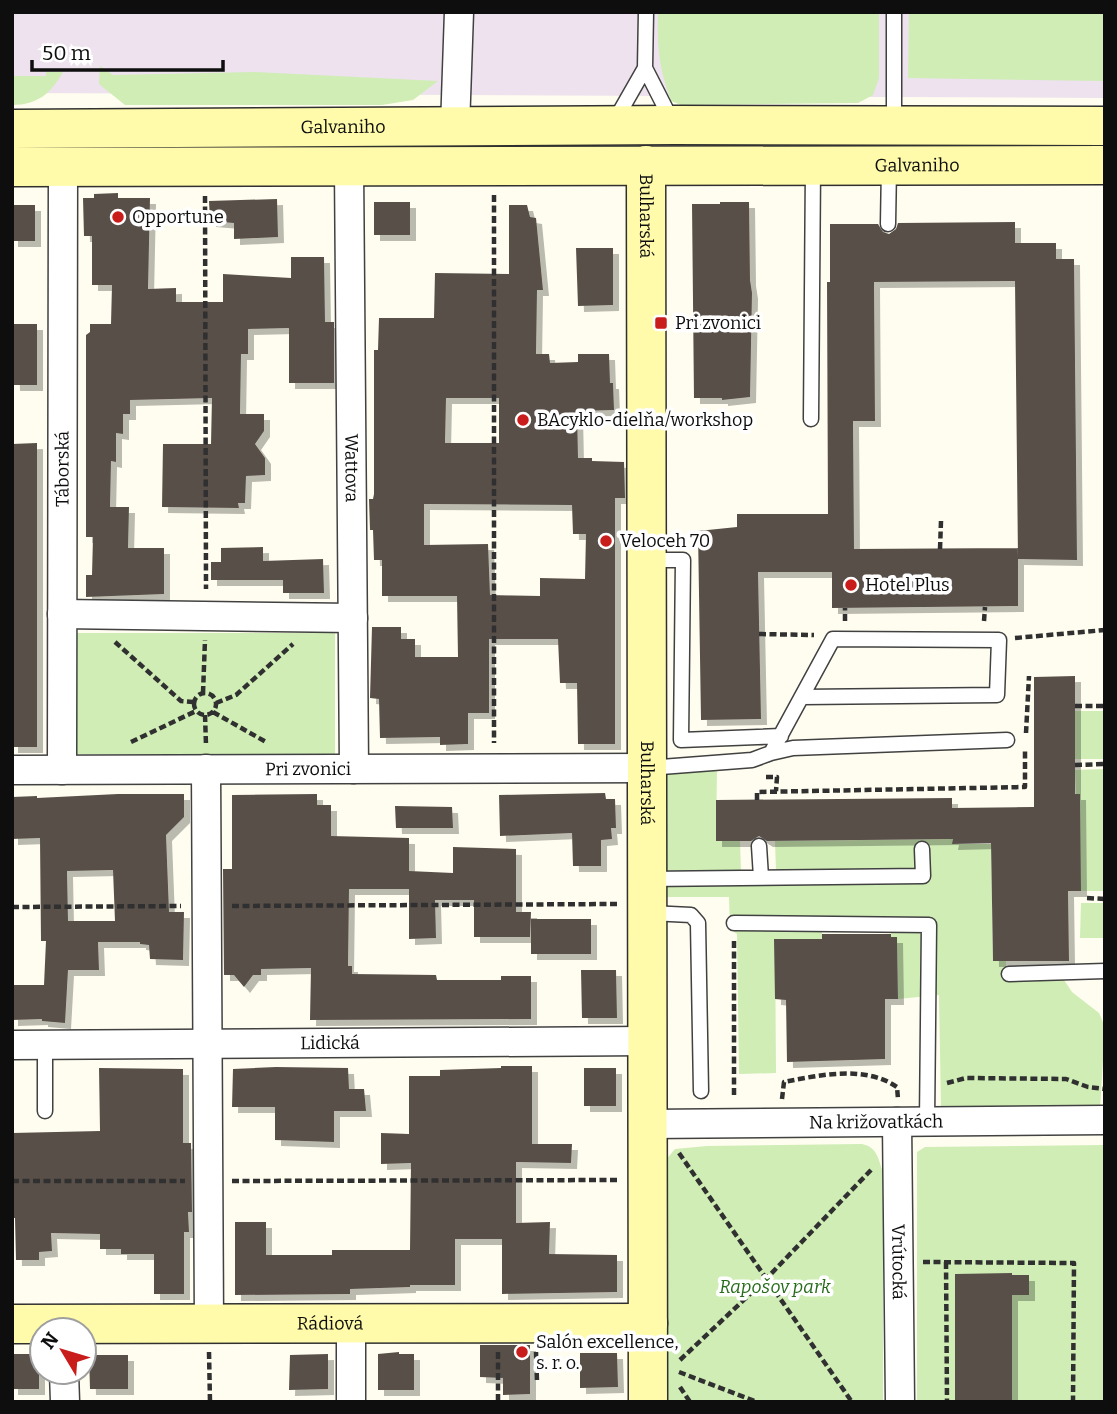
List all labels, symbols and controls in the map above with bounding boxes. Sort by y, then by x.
scale bar [32,28,222,72]
text: 50 m [42,40,91,66]
street label: Galvaniho [300,116,386,138]
street label: Galvaniho [874,154,960,176]
street label: Bulharská [635,174,657,258]
place label: Opportune [132,206,224,228]
marker: Opportune [110,209,126,225]
place label: Pri zvonici [675,312,761,334]
marker: Pri zvonici [653,315,669,331]
place label: BAcyklo-dielňa/workshop [537,409,753,431]
marker: BAcyklo-dielňa/workshop [515,412,531,428]
street label: Táborská [51,431,74,507]
street label: Wattova [340,434,363,503]
place label: Veloceh 70 [620,530,710,552]
marker: Veloceh 70 [598,533,614,549]
place label: Hotel Plus [865,574,950,596]
marker: Hotel Plus [843,577,859,593]
street label: Bulharská [636,741,658,825]
street label: Pri zvonici [265,758,351,780]
street label: Lidická [300,1032,360,1054]
street label: Na križovatkách [809,1110,943,1134]
street label: Vrútocká [887,1224,910,1300]
park label: Rapošov park [719,1276,831,1298]
street label: Rádiová [297,1312,363,1335]
north arrow [28,1316,98,1386]
text: N [36,1328,64,1354]
place label: Salón excellence, s. r. o. [536,1331,679,1374]
marker: Salón excellence, s. r. o. [514,1344,530,1360]

